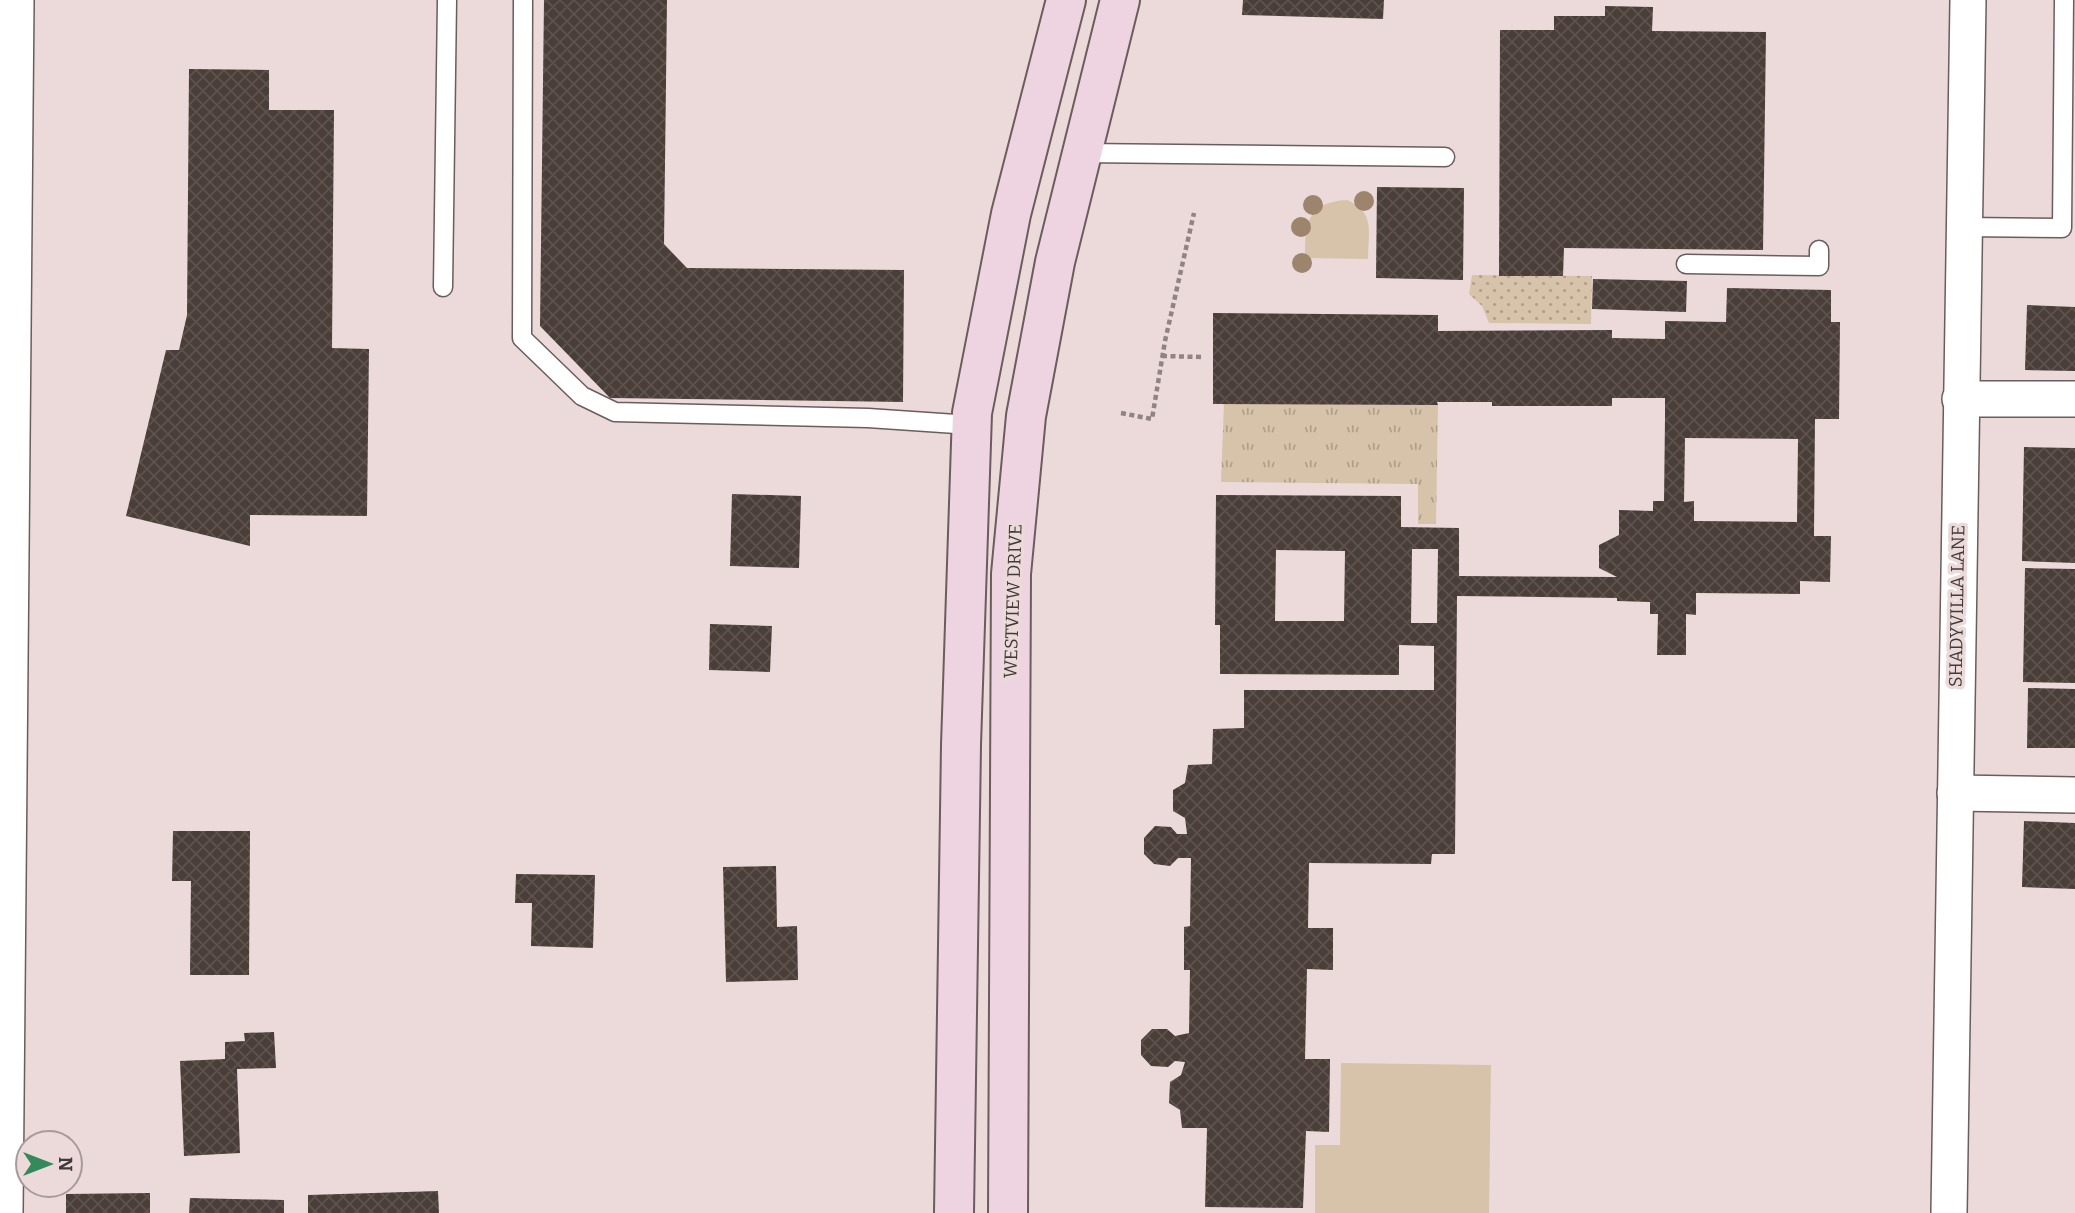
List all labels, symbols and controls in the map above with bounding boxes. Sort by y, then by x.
street label: WESTVIEW DRIVE [999,523,1027,679]
street label: SHADYVILLA LANE [1945,525,1969,687]
north arrow [14,1129,84,1199]
text: N [54,1157,77,1172]

